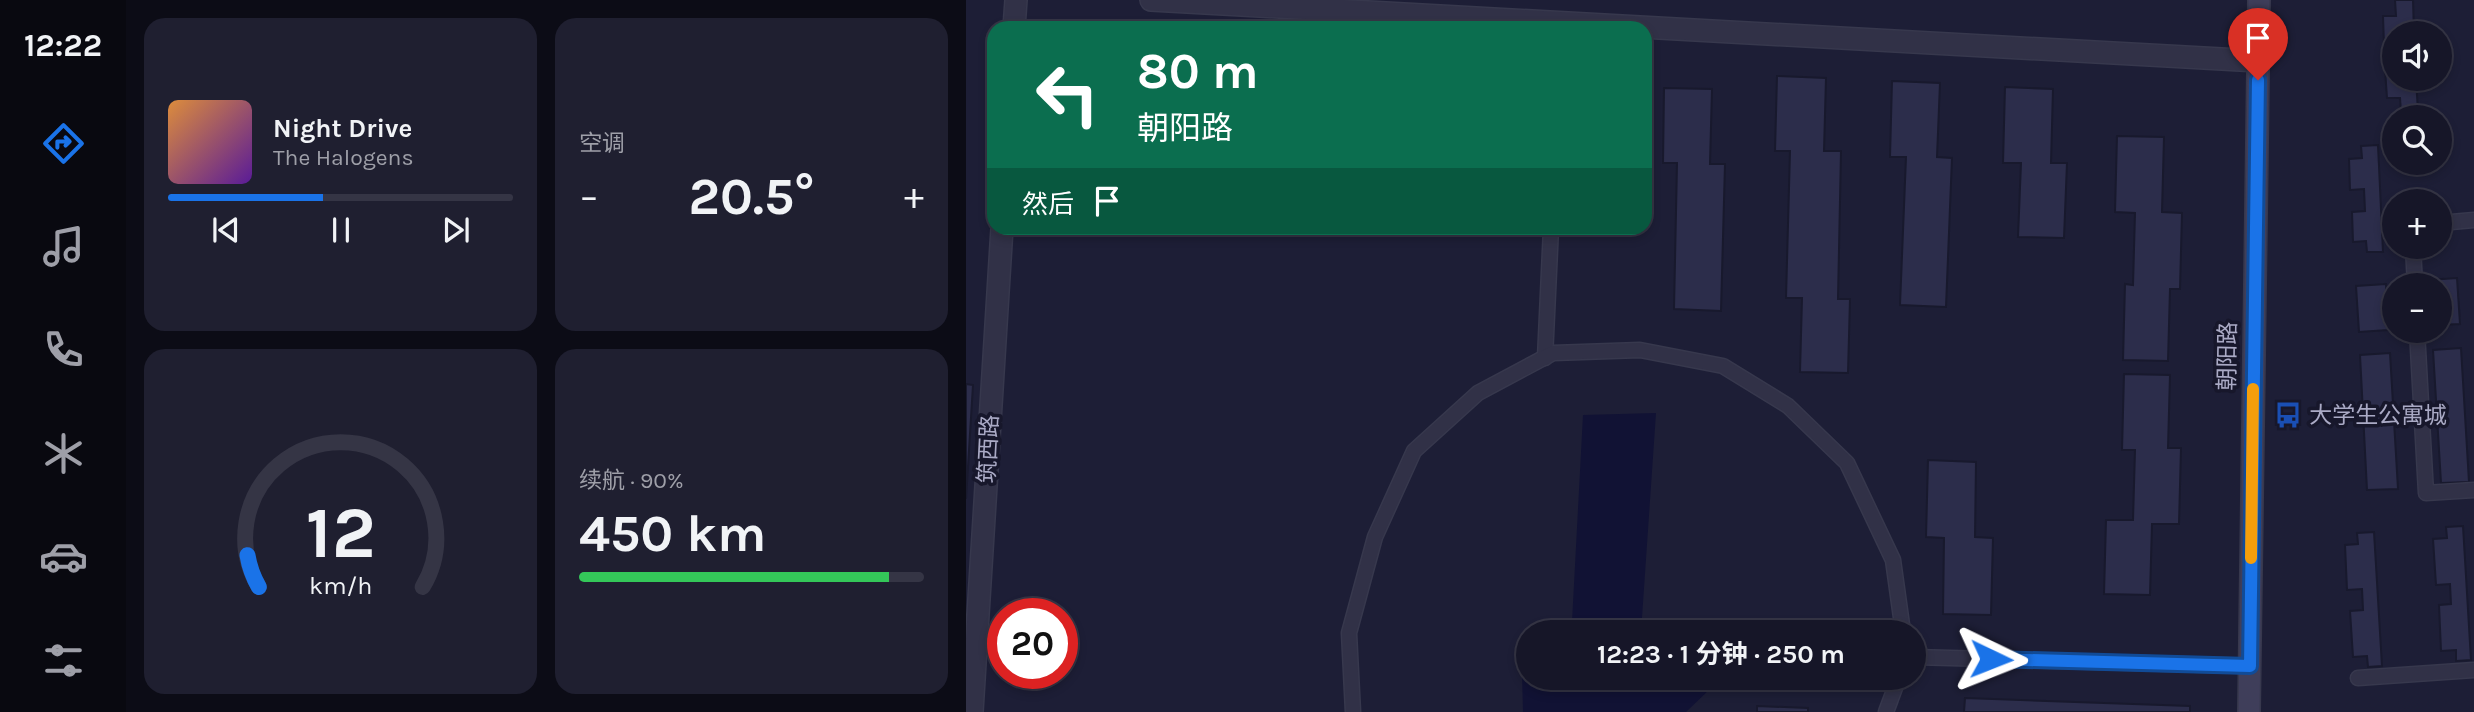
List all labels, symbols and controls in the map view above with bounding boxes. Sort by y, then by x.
pin [2228,8,2288,80]
icon: arrive [2239,19,2277,57]
map controls [2382,21,2452,343]
button: sound [2382,21,2452,91]
text: 12:22 [24,27,102,64]
text: 80 m [1137,43,1259,100]
icon: left [1022,49,1113,140]
button: search [2382,105,2452,175]
text: 朝阳路 [1137,110,1233,147]
text: Night Drive [273,113,412,144]
icon: directions [39,119,88,168]
text: 空调 [579,130,625,157]
text: The Halogens [273,144,413,171]
text: 20.5° [689,166,815,227]
text: − [579,174,599,219]
text: + [904,174,924,219]
icon: arrive [1088,182,1126,220]
text: 然后 [1022,189,1074,220]
button: + [2382,189,2452,259]
icon: previous [207,211,245,249]
icon: pause [322,211,360,249]
icon: next [437,211,475,249]
icon: music [39,222,88,271]
button: − [2382,273,2452,343]
street label: 朝阳路 [2213,321,2242,391]
icon: phone [39,325,88,374]
bus stop icon: 大学生公寓城 [2273,400,2303,430]
place label: 大学生公寓城 [2309,402,2447,429]
street label: 筑西路 [973,414,1004,484]
icon: climate [39,429,88,478]
text: 续航 · 90% [579,467,684,494]
text: 12 [306,491,376,576]
text: 450 km [579,503,766,564]
icon: car [39,532,88,581]
text: km/h [309,571,372,600]
speed limit sign: 20 [987,598,1078,689]
position arrow [1954,622,2028,696]
icon: filters [39,636,88,685]
text: 12:23 · 1 分钟 · 250 m [1597,639,1845,670]

